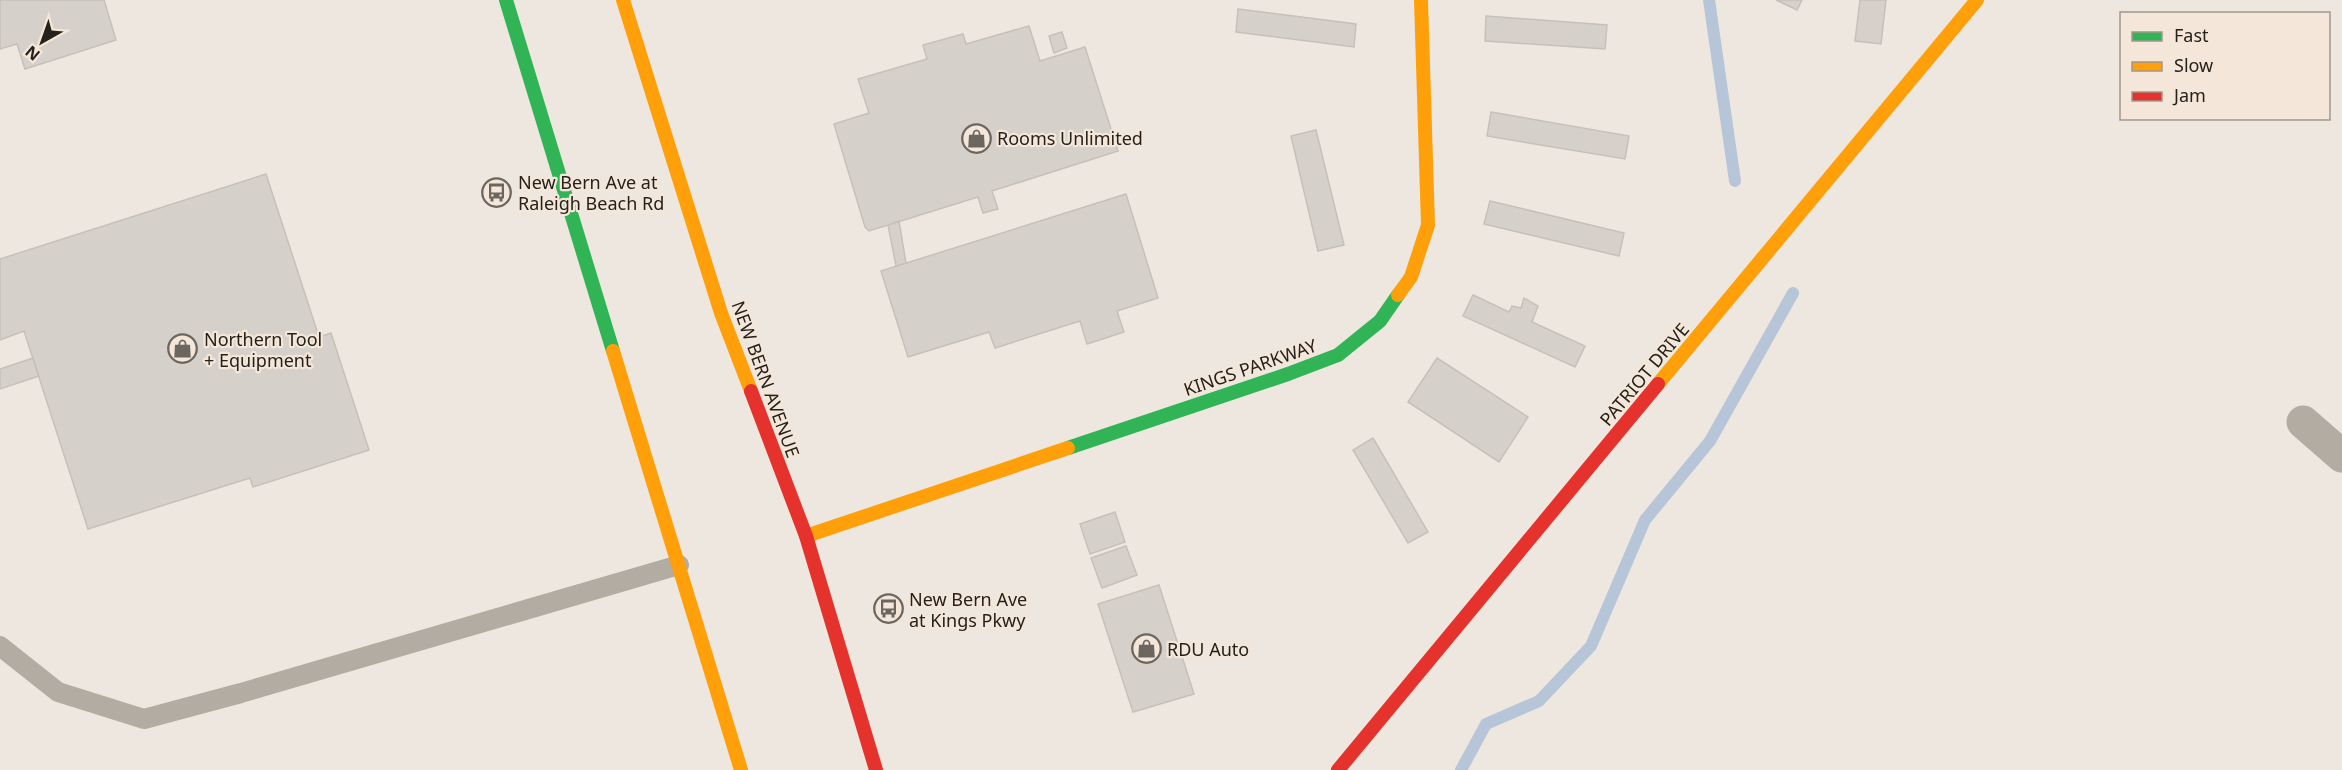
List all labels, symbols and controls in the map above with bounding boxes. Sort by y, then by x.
north arrow [12,12,72,72]
legend [2120,12,2330,120]
text: Fast [2174,23,2209,47]
text: N [20,41,44,66]
text: Slow [2174,53,2213,77]
text: Jam [2172,83,2206,107]
shop icon: Rooms Unlimited [960,122,992,154]
place label: Rooms Unlimited [997,126,1143,150]
place label: New Bern Ave at Raleigh Beach Rd [518,170,664,215]
bus stop icon: New Bern Ave at Raleigh Beach Rd [481,176,513,208]
street label: NEW BERN AVENUE [727,297,805,461]
street label: PATRIOT DRIVE [1594,318,1694,430]
place label: Northern Tool + Equipment [204,327,322,372]
shop icon: Northern Tool + Equipment [167,333,199,365]
street label: KINGS PARKWAY [1180,333,1320,401]
place label: New Bern Ave at Kings Pkwy [909,587,1027,632]
bus stop icon: New Bern Ave at Kings Pkwy [872,593,904,625]
shop icon: RDU Auto [1130,633,1162,665]
place label: RDU Auto [1167,637,1249,661]

